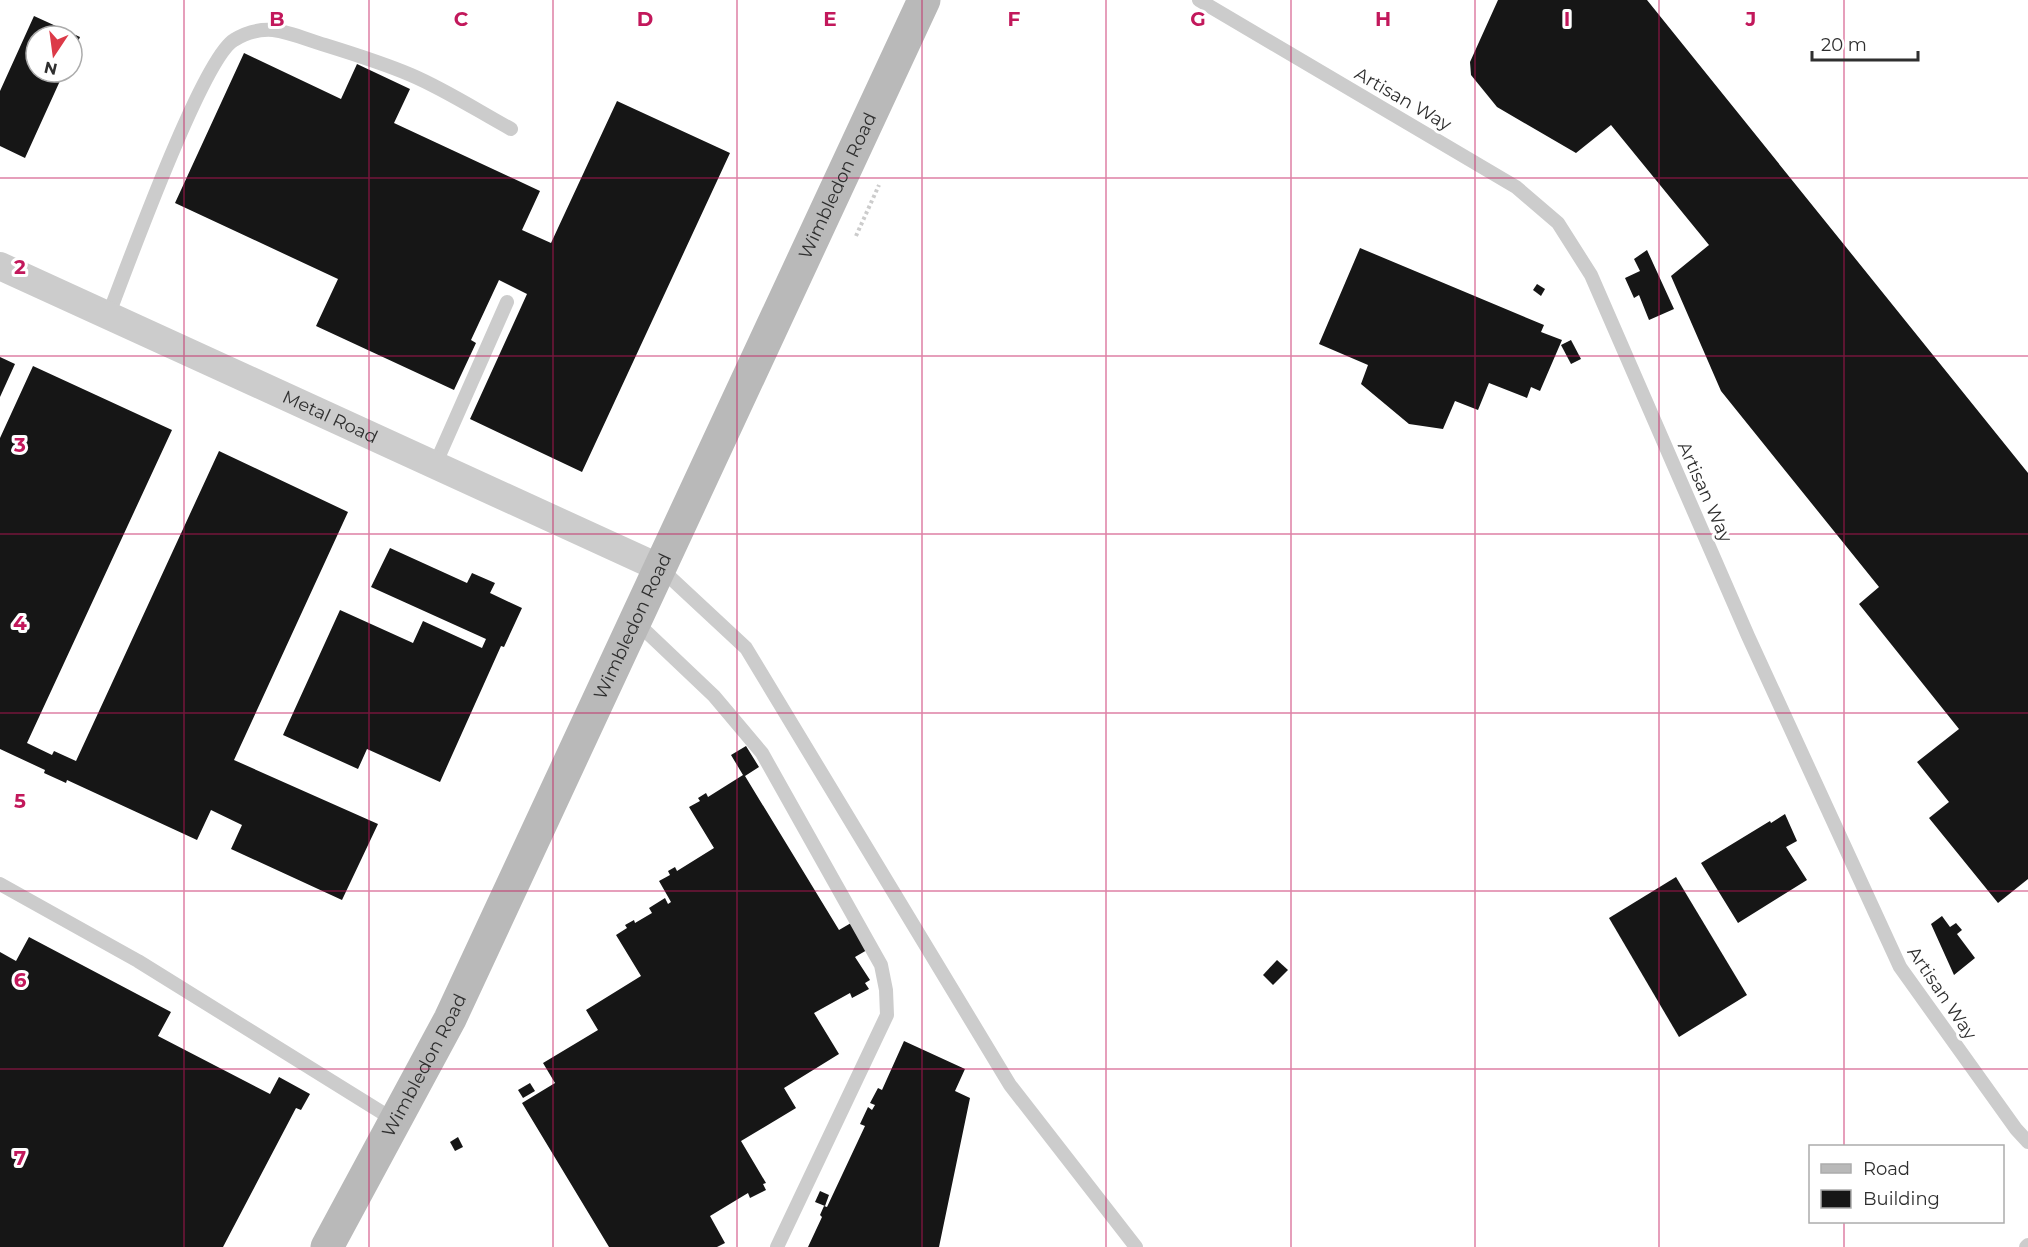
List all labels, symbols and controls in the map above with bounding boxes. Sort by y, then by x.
text: B [269,7,285,31]
text: C [454,7,469,31]
text: D [637,7,653,31]
text: E [823,7,837,31]
text: F [1008,7,1021,31]
text: G [1190,7,1206,31]
text: H [1375,7,1391,31]
text: I [1564,7,1570,31]
text: J [1745,7,1756,31]
north arrow [24,24,84,84]
scale bar [1812,24,1918,62]
text: 20 m [1821,34,1867,56]
text: N [42,57,59,79]
street label: Artisan Way [1351,63,1455,136]
street label: Wimbledon Road [794,109,881,263]
text: 2 [14,255,26,279]
street label: Metal Road [279,386,381,448]
text: 3 [13,433,26,457]
street label: Artisan Way [1673,438,1737,546]
street label: Wimbledon Road [589,550,676,703]
text: 4 [13,611,27,635]
text: 5 [14,789,26,813]
street label: Artisan Way [1903,942,1981,1044]
text: 6 [14,968,27,992]
street label: Wimbledon Road [377,990,471,1141]
legend [1809,1145,2004,1223]
text: 7 [14,1146,26,1170]
text: Road [1863,1158,1910,1180]
text: Building [1863,1188,1940,1210]

